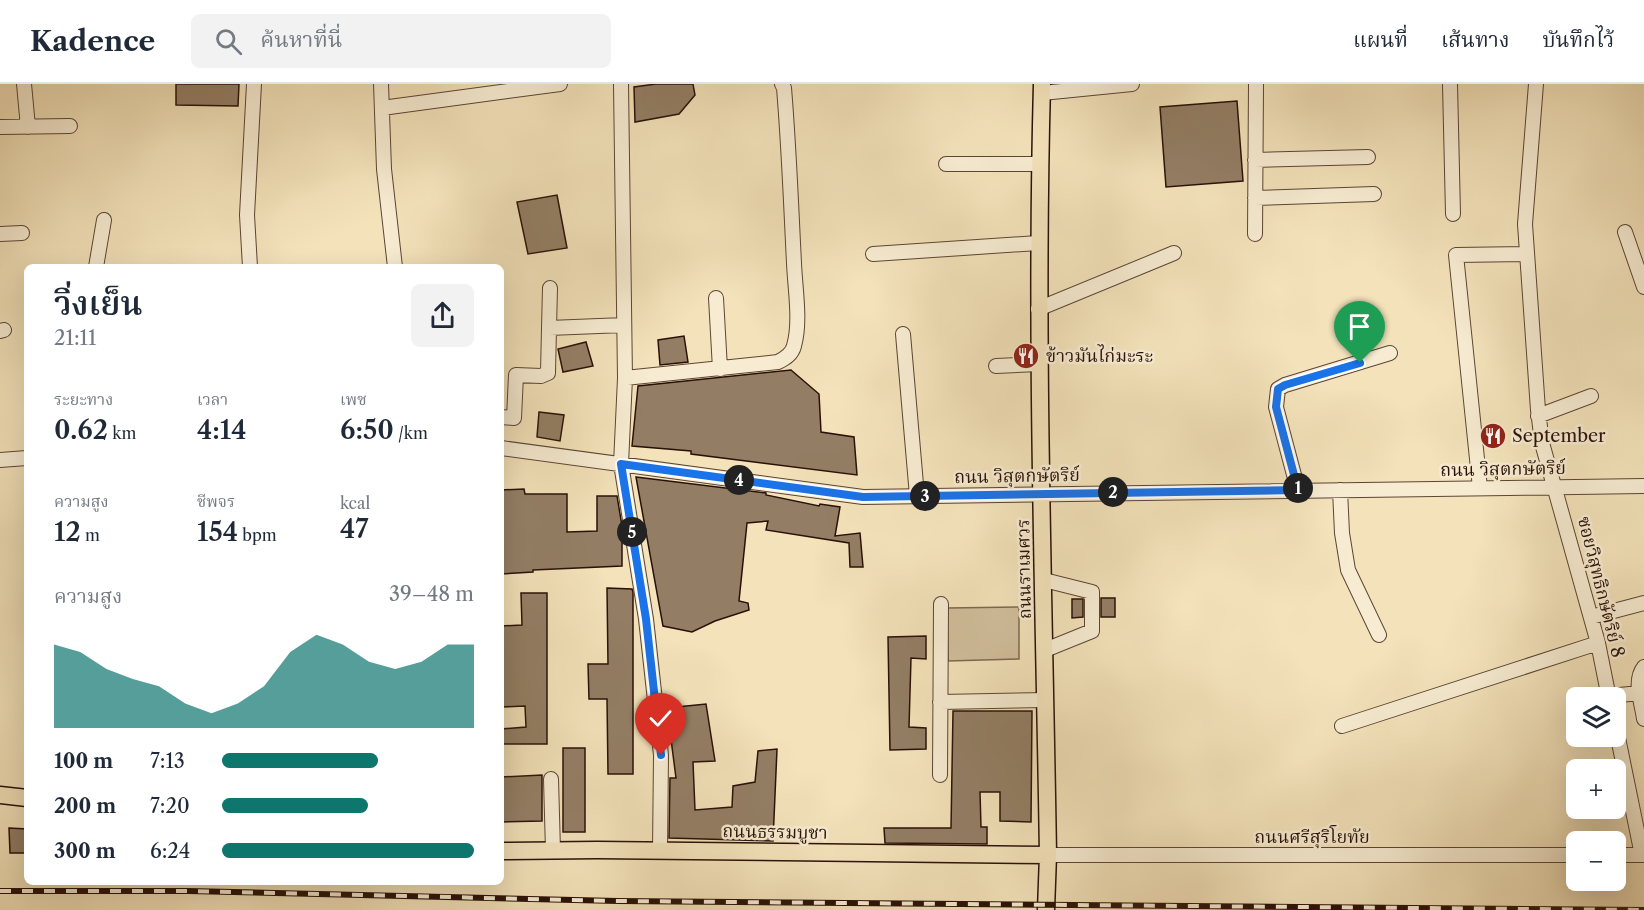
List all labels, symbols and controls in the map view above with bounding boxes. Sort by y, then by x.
search box [191,14,611,68]
text: Kadence [30,24,155,58]
icon: search [212,25,245,58]
text: ค้นหาที่นี่ [260,26,342,53]
text: แผนที่ [1353,27,1408,52]
text: เส้นทาง [1441,27,1509,52]
text: บันทึกไว้ [1542,27,1614,52]
text: วิ่งเย็น [54,283,143,324]
button: share [411,284,474,347]
pin [1334,301,1385,363]
icon: arrive [1343,310,1376,343]
text: 21:11 [54,326,96,350]
restaurant icon: ข้าวมันไก่มะระ [1011,341,1041,371]
place label: ข้าวมันไก่มะระ [1046,344,1153,367]
text: ระยะทาง [54,389,113,409]
text: เวลา [197,389,228,409]
text: เพซ [340,389,367,409]
text: 0.62 [54,414,108,446]
text: 4:14 [197,414,247,446]
text: 6:50 [340,414,394,446]
restaurant icon: September [1478,421,1508,451]
text: km [108,423,136,443]
text: /km [394,423,428,443]
place label: September [1512,425,1606,447]
street label: ถนน วิสุตกษัตริย์ [1440,457,1566,482]
street label: ถนน วิสุตกษัตริย์ [954,464,1080,489]
pin: 4 [724,465,754,495]
text: 4 [734,470,744,490]
pin: 1 [1283,473,1313,503]
pin: 2 [1098,477,1128,507]
text: 1 [1294,478,1302,498]
pin: 3 [910,481,940,511]
text: 2 [1108,482,1118,502]
text: 3 [920,486,930,506]
text: ความสูง [54,491,109,511]
text: ชีพจร [197,491,235,511]
text: kcal [340,493,370,513]
text: 47 [340,513,369,545]
street label: ซอยวิสุทธิกษัตริย์ 8 [1572,514,1629,660]
text: 12 [54,516,81,548]
text: 154 [197,516,238,548]
pin: 5 [617,517,647,547]
street label: ถนนราเมศวร [1012,519,1036,619]
text: 5 [628,522,636,542]
text: m [81,525,100,545]
text: bpm [238,525,277,545]
text: 39–48 m [389,582,474,606]
text: ความสูง [54,584,122,608]
map controls [1566,687,1626,891]
button: layers [1566,687,1626,747]
pin [635,693,686,755]
icon: check [644,702,677,735]
text: 100 m [54,749,113,773]
text: 7:13 [150,749,185,773]
button: + [1566,759,1626,819]
text: 200 m [54,794,116,818]
text: 7:20 [150,794,190,818]
street label: ถนนธรรมบูชา [722,820,828,844]
street label: ถนนศรีสุริโยทัย [1254,824,1370,849]
button: − [1566,831,1626,891]
text: 300 m [54,839,116,863]
text: 6:24 [150,839,190,863]

